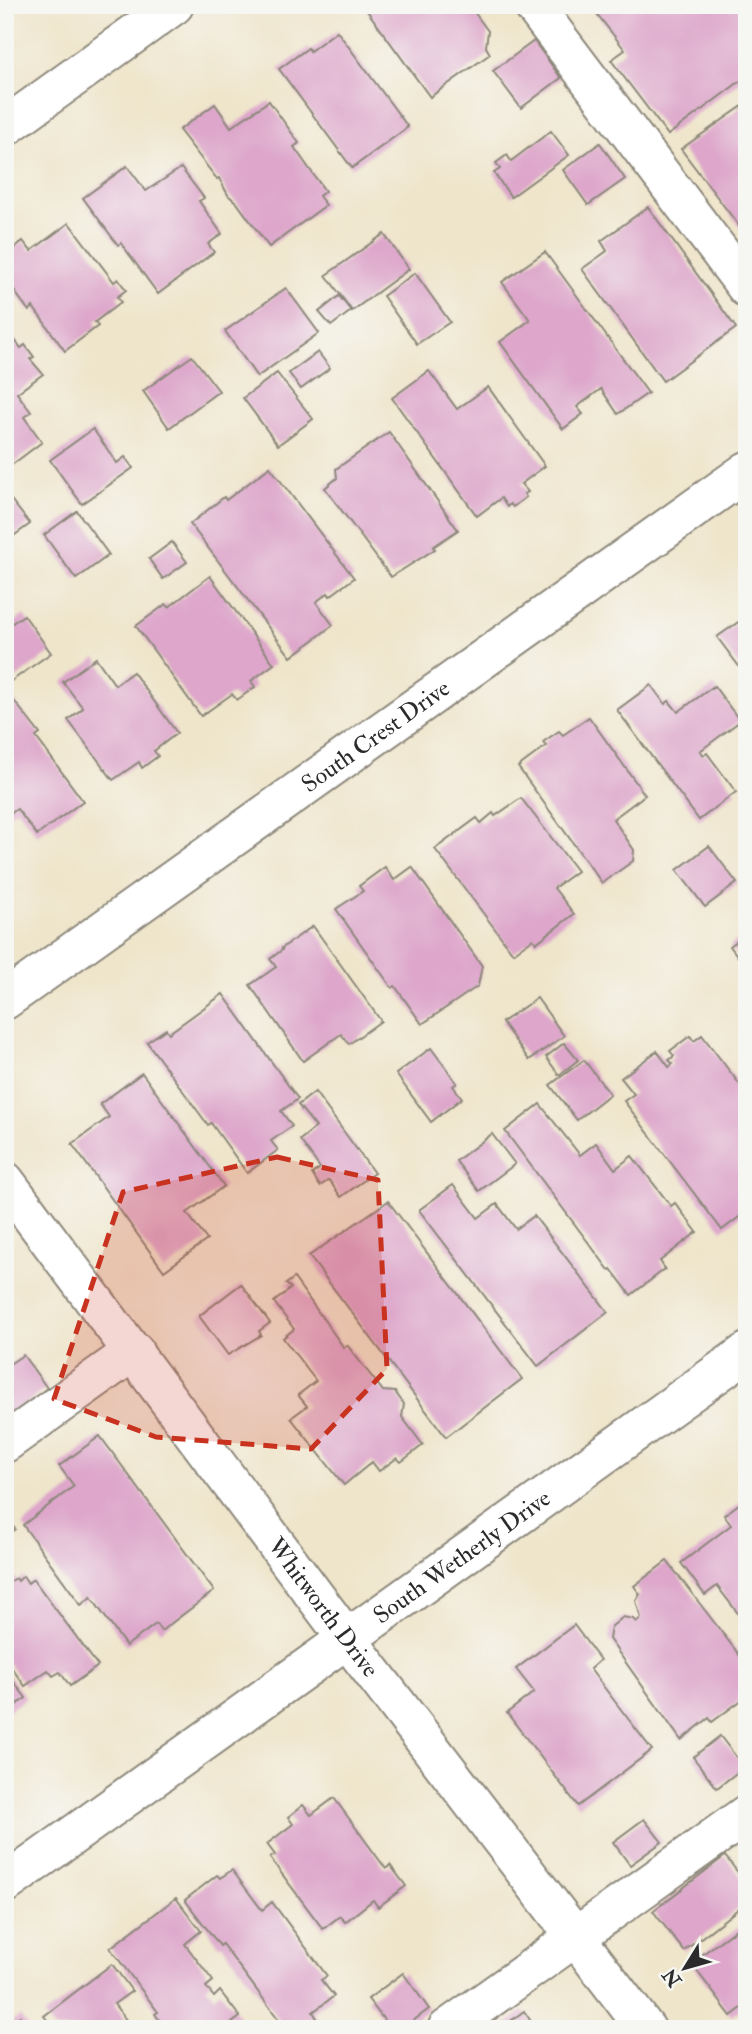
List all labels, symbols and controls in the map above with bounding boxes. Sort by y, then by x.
street label: South Crest Drive [296,673,456,800]
street label: South Wetherly Drive [367,1483,557,1631]
street label: Whitworth Drive [260,1531,386,1684]
north arrow [650,1932,720,2002]
text: N [657,1963,688,1992]

